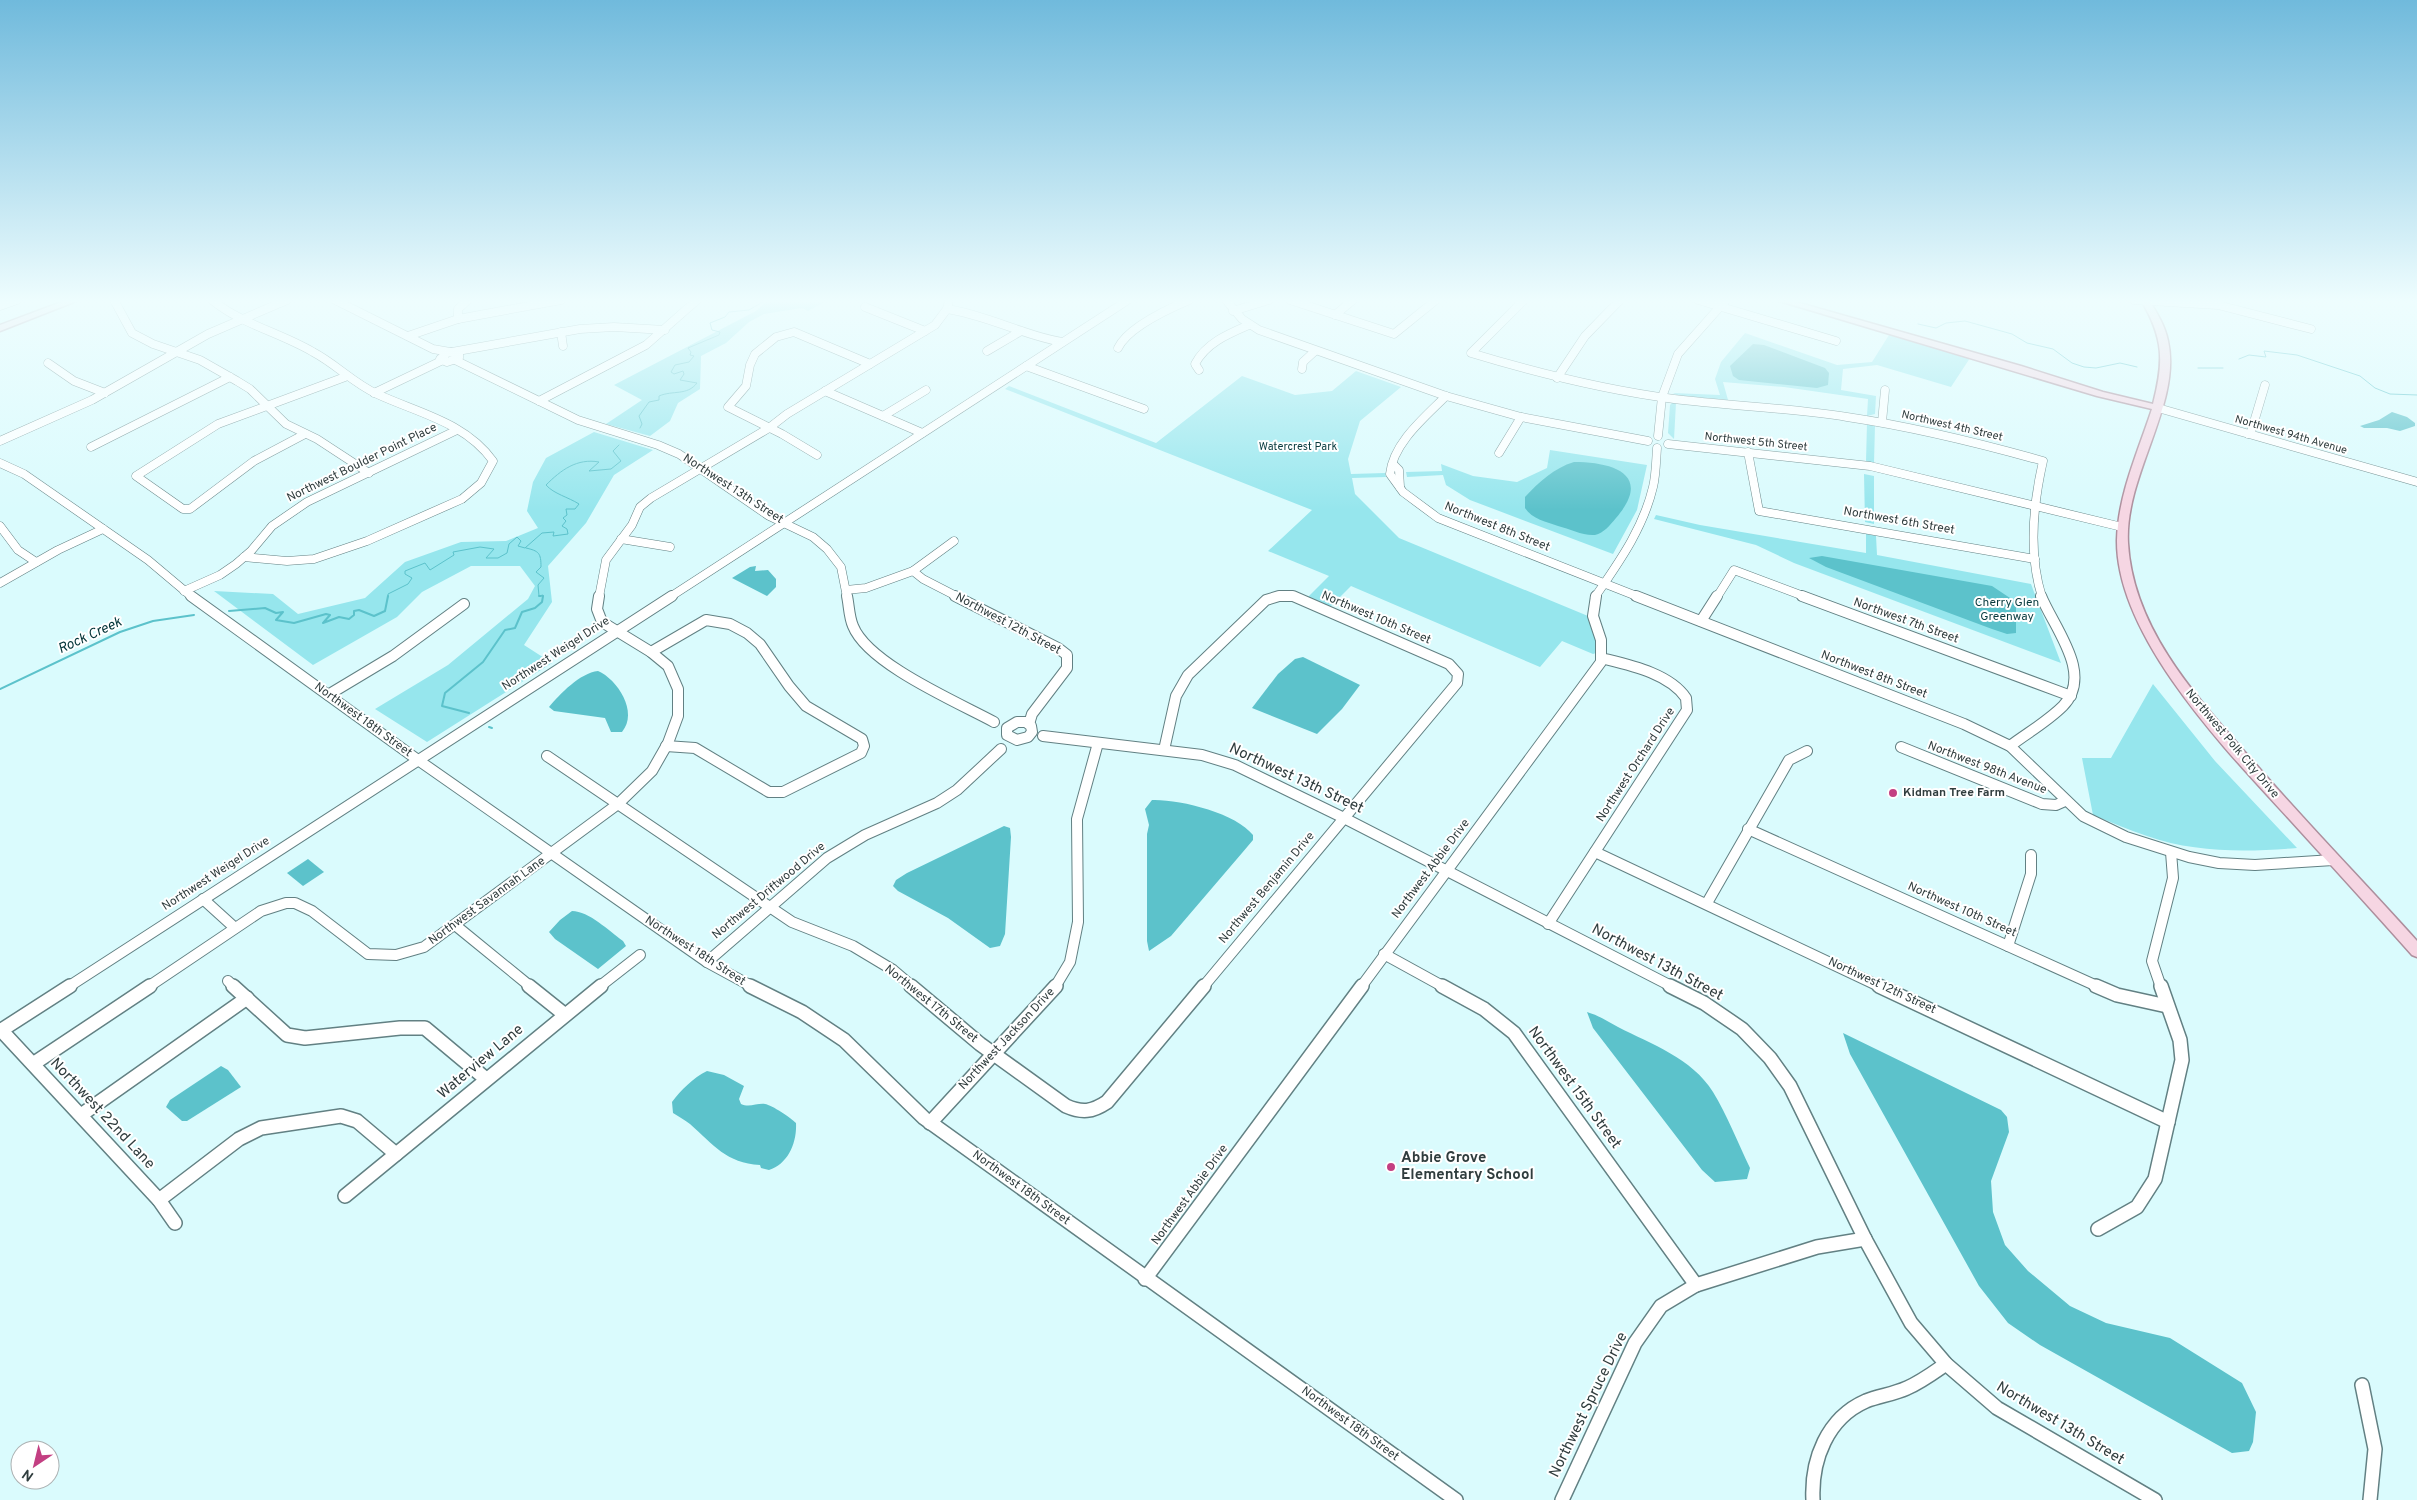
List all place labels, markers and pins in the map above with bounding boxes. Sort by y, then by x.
place label: Kidman Tree Farm [1903,785,2005,801]
marker: Kidman Tree Farm [1887,787,1899,799]
place label: Abbie Grove Elementary School [1401,1149,1534,1185]
marker: Abbie Grove Elementary School [1385,1161,1397,1173]

